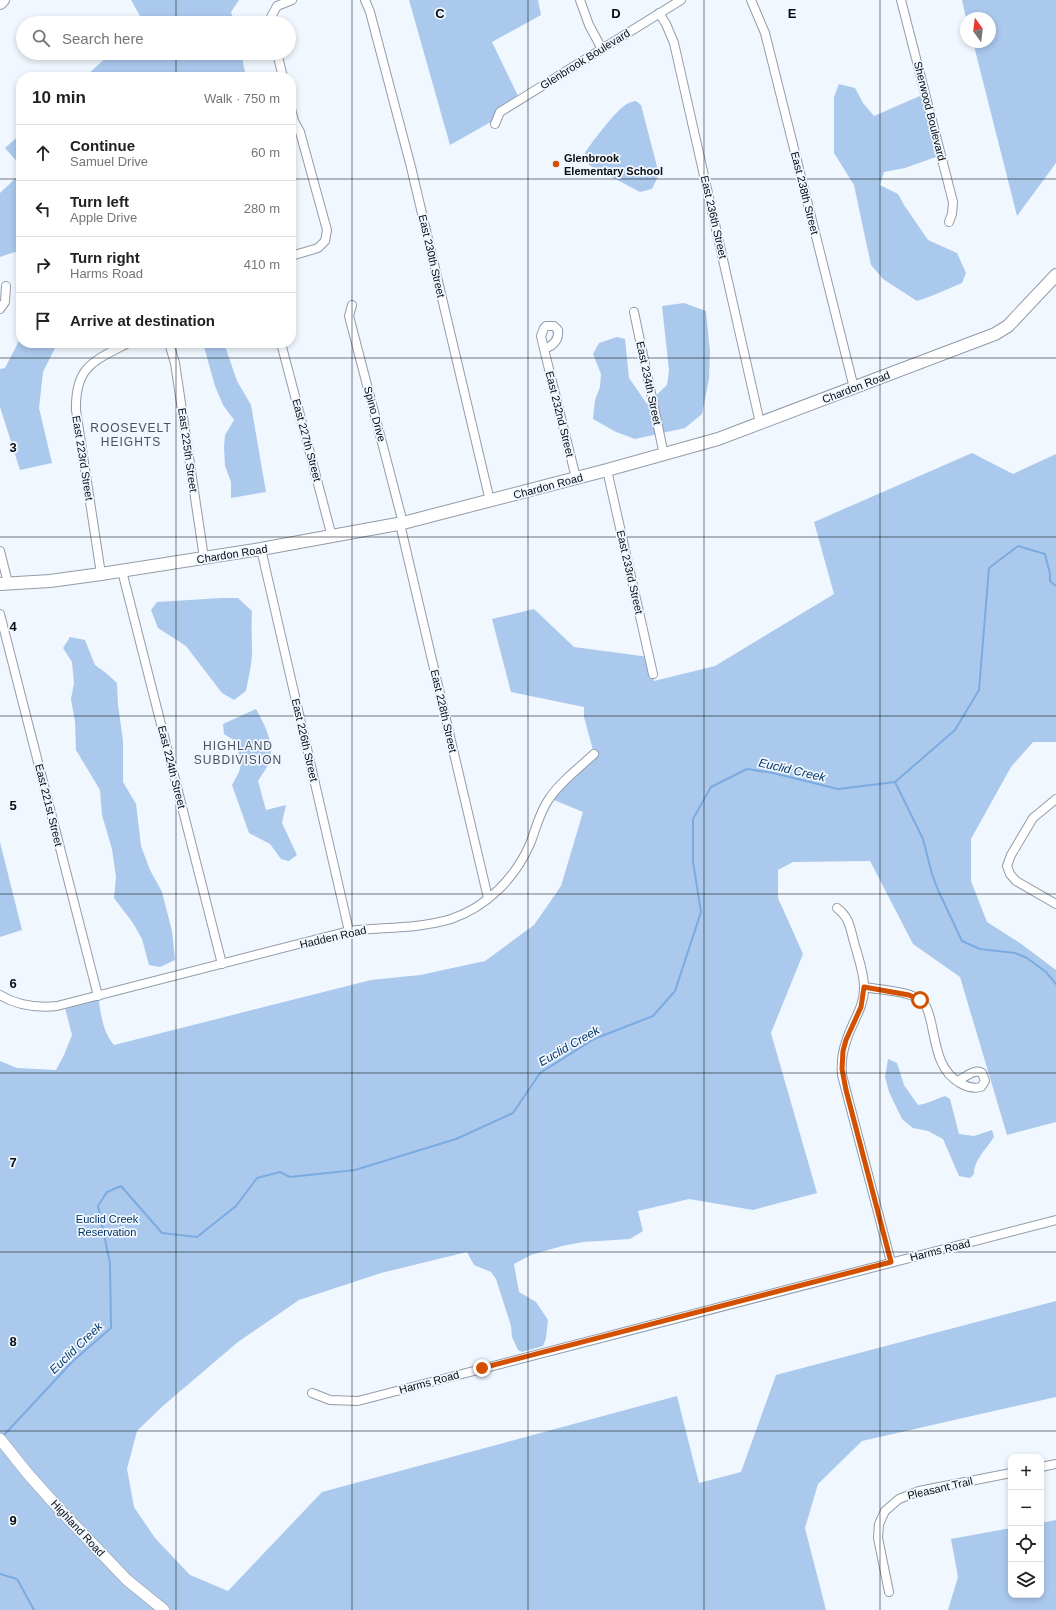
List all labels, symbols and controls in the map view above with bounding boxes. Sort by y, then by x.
text: C [435,6,445,21]
text: D [611,6,621,21]
text: E [788,6,797,21]
north arrow [960,12,996,48]
search box [16,16,296,60]
icon: search [30,27,52,49]
street label: Glenbrook Boulevard [538,27,632,91]
text: Search here [62,30,144,47]
street label: Sherwood Boulevard [912,60,948,162]
text: 10 min [32,88,86,107]
text: Walk · 750 m [204,91,280,106]
text: Continue [70,137,135,154]
icon: ahead [32,142,54,164]
text: 60 m [251,145,280,160]
street label: East 238th Street [789,150,821,236]
place label: Glenbrook Elementary School [564,152,663,177]
text: Samuel Drive [70,154,148,169]
marker: Glenbrook Elementary School [551,159,561,169]
street label: East 236th Street [699,174,729,260]
text: Turn left [70,193,129,210]
icon: left [32,198,54,220]
text: 280 m [244,201,280,216]
text: Apple Drive [70,210,137,225]
street label: East 230th Street [417,213,447,299]
text: Turn right [70,249,140,266]
icon: right [32,254,54,276]
text: 410 m [244,257,280,272]
text: Harms Road [70,266,143,281]
icon: arrive [32,310,54,332]
text: Arrive at destination [70,312,215,329]
street label: East 234th Street [634,340,664,426]
street label: Chardon Road [820,369,892,405]
street label: East 232nd Street [544,370,576,458]
street label: Spino Drive [362,385,388,443]
street label: East 227th Street [290,397,324,483]
street label: East 225th Street [176,407,200,493]
street label: East 223rd Street [70,415,96,501]
district label: ROOSEVELT HEIGHTS [90,421,172,449]
text: 3 [9,440,17,455]
street label: Chardon Road [512,471,584,501]
street label: East 233rd Street [615,529,645,615]
street label: Chardon Road [196,542,268,566]
text: 4 [9,619,17,634]
street label: East 228th Street [429,668,459,754]
street label: East 226th Street [290,697,320,783]
street label: East 224th Street [156,724,188,810]
district label: HIGHLAND SUBDIVISION [194,739,282,767]
water label: Euclid Creek [757,756,828,785]
street label: East 221st Street [33,763,65,847]
text: 5 [9,798,17,813]
street label: Hadden Road [299,924,367,950]
text: 6 [9,976,17,991]
route start [911,991,929,1009]
water label: Euclid Creek [536,1022,603,1069]
text: 7 [9,1155,17,1170]
park label: Euclid Creek Reservation [76,1213,139,1238]
street label: Harms Road [909,1237,971,1263]
water label: Euclid Creek [47,1319,106,1377]
text: 8 [9,1334,17,1349]
route end [473,1359,491,1377]
street label: Harms Road [398,1368,460,1396]
map controls [1008,1454,1044,1598]
button: + [1008,1454,1044,1490]
street label: Pleasant Trail [906,1475,974,1501]
button: − [1008,1490,1044,1526]
street label: Highland Road [49,1497,107,1559]
text: 9 [9,1513,17,1528]
button: locate [1008,1526,1044,1562]
button: layers [1008,1562,1044,1598]

